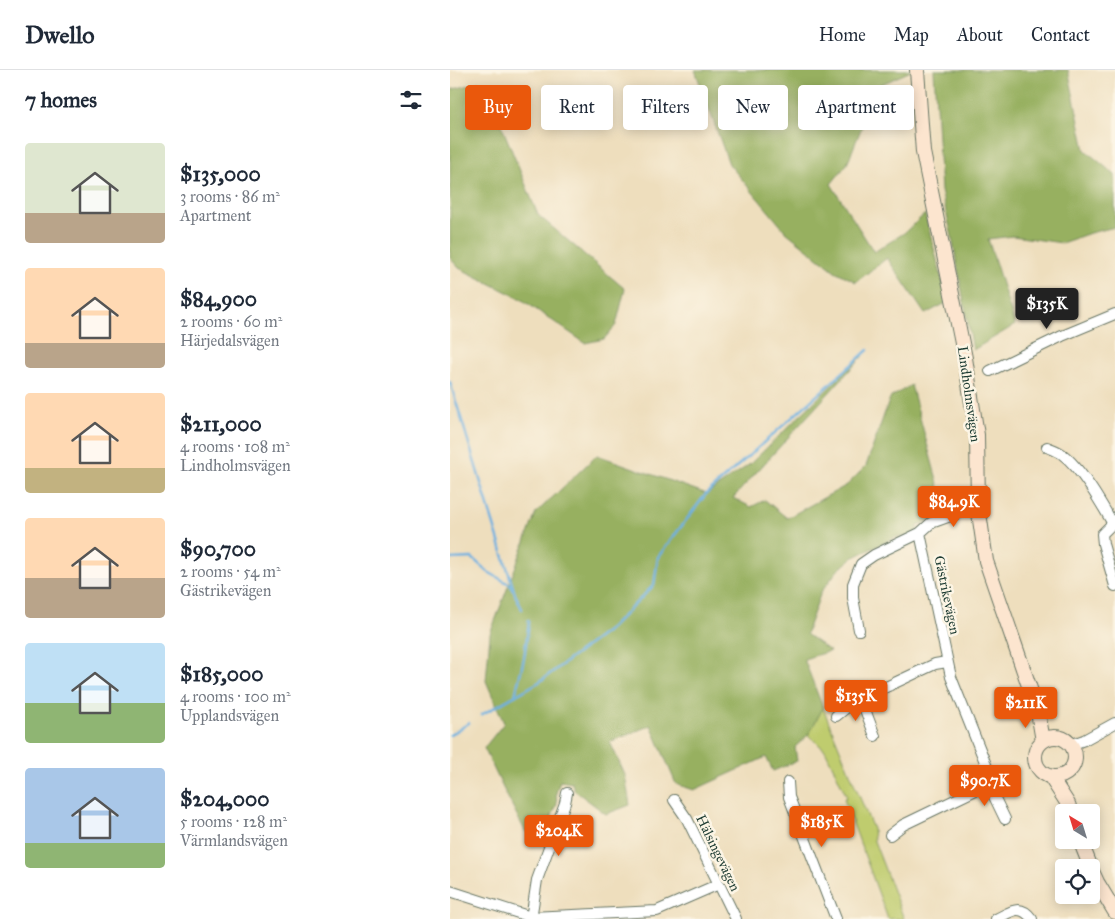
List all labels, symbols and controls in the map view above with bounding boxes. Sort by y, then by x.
text: Dwello [25,20,95,50]
text: Home [819,24,866,46]
text: Map [894,24,929,46]
text: About [957,24,1003,46]
text: Contact [1031,24,1090,46]
chip: Buy [465,85,531,130]
chip: Rent [541,85,613,130]
chip: Filters [623,85,708,130]
chip: New [718,85,788,130]
chip: Apartment [798,85,914,130]
icon: filters [397,86,425,114]
text: 7 homes [25,87,97,113]
text: $135,000 [180,161,261,187]
icon: home [65,163,125,223]
text: 3 rooms · 86 m² [180,187,280,206]
text: Apartment [180,206,252,225]
text: $84,900 [180,286,257,312]
icon: home [65,288,125,348]
pin: $135K [1012,288,1082,330]
text: $135K [1026,294,1068,313]
text: 2 rooms · 60 m² [180,312,282,331]
text: Härjedalsvägen [180,331,279,350]
street label: Lindholmsvägen [954,345,984,444]
text: $211,000 [180,411,262,437]
icon: home [65,413,125,473]
text: 4 rooms · 108 m² [180,437,290,456]
text: Lindholmsvägen [180,456,291,475]
pin: $84.9K [913,486,995,528]
text: $84.9K [929,492,979,511]
text: $90,700 [180,536,256,562]
icon: home [65,538,125,598]
street label: Gästrikevägen [930,554,964,636]
text: 2 rooms · 54 m² [180,562,281,581]
text: Gästrikevägen [180,581,271,600]
text: $185,000 [180,661,263,687]
icon: home [65,663,125,723]
pin: $135K [821,680,891,722]
text: $135K [835,686,877,705]
pin: $211K [991,686,1061,729]
text: 4 rooms · 100 m² [180,687,291,706]
text: $211K [1005,693,1047,712]
text: Upplandsvägen [180,706,279,725]
pin: $90.7K [944,764,1026,807]
text: $90.7K [960,771,1010,790]
text: $204,000 [180,786,269,812]
icon: home [65,788,125,848]
north arrow [1055,804,1100,849]
map controls [1055,804,1100,904]
pin: $185K [787,806,857,848]
text: 5 rooms · 128 m² [180,812,287,831]
street label: Hälsingevägen [692,812,744,894]
text: $185K [800,812,844,831]
pin: $204K [524,814,594,857]
text: $204K [535,821,583,840]
text: Värmlandsvägen [180,831,288,850]
button: locate [1055,859,1100,904]

